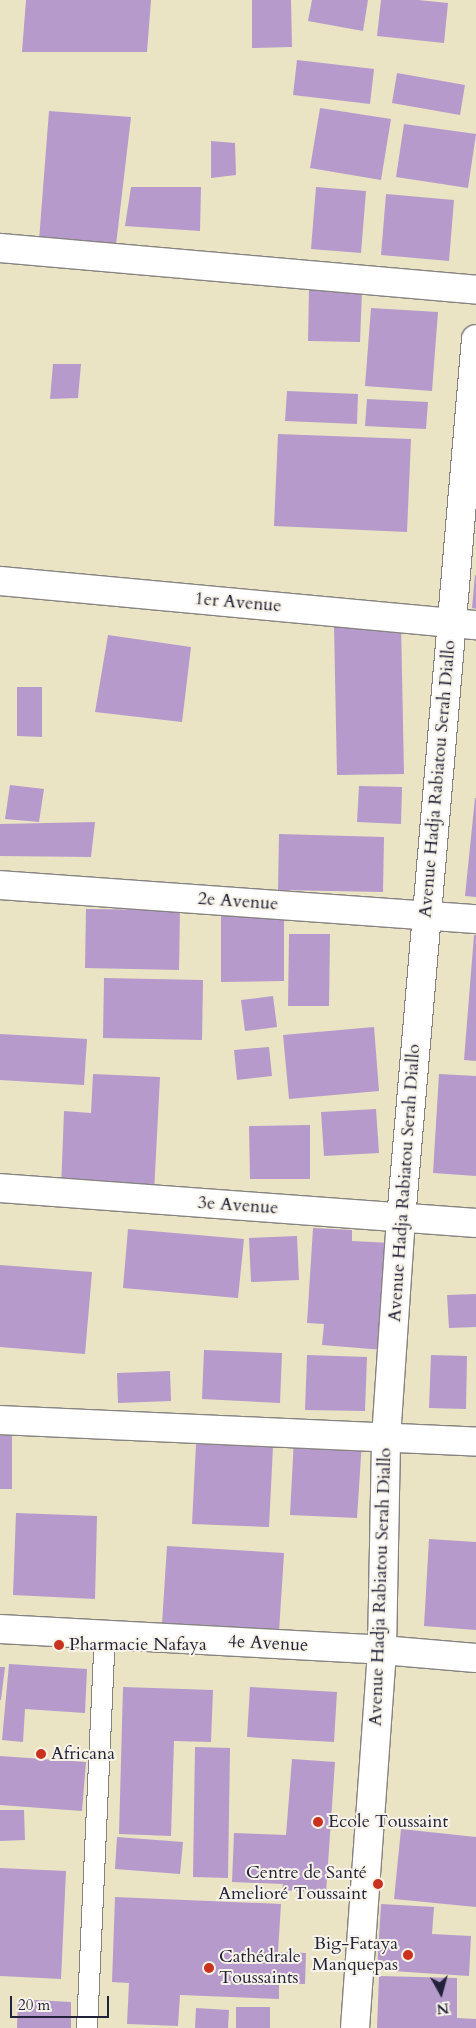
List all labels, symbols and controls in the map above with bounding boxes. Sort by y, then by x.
street label: 1er Avenue [194,588,282,618]
street label: Avenue Hadja Rabiatou Serah Diallo [415,639,461,919]
street label: 2e Avenue [197,888,279,916]
street label: Avenue Hadja Rabiatou Serah Diallo [385,1043,425,1323]
street label: 3e Avenue [197,1192,279,1220]
street label: Avenue Hadja Rabiatou Serah Diallo [365,1447,397,1727]
street label: 4e Avenue [227,1631,309,1657]
place label: Pharmacie Nafaya [69,1634,207,1656]
marker: Pharmacie Nafaya [53,1639,65,1651]
place label: Africana [51,1743,115,1765]
marker: Africana [35,1748,47,1760]
place label: Ecole Toussaint [328,1811,448,1833]
marker: Ecole Toussaint [312,1816,324,1828]
place label: Centre de Santé Amelioré Toussaint [218,1863,367,1906]
marker: Centre de Santé Amelioré Toussaint [371,1877,385,1891]
place label: Big-Fataya Manquepas [312,1934,398,1976]
place label: Cathédrale Toussaints [219,1947,301,1990]
marker: Big-Fataya Manquepas [402,1949,414,1961]
marker: Cathédrale Toussaints [203,1962,215,1974]
north arrow [416,1968,466,2018]
scale bar [12,1986,111,2018]
text: 20 m [18,1995,50,2015]
text: N [436,1998,450,2019]

